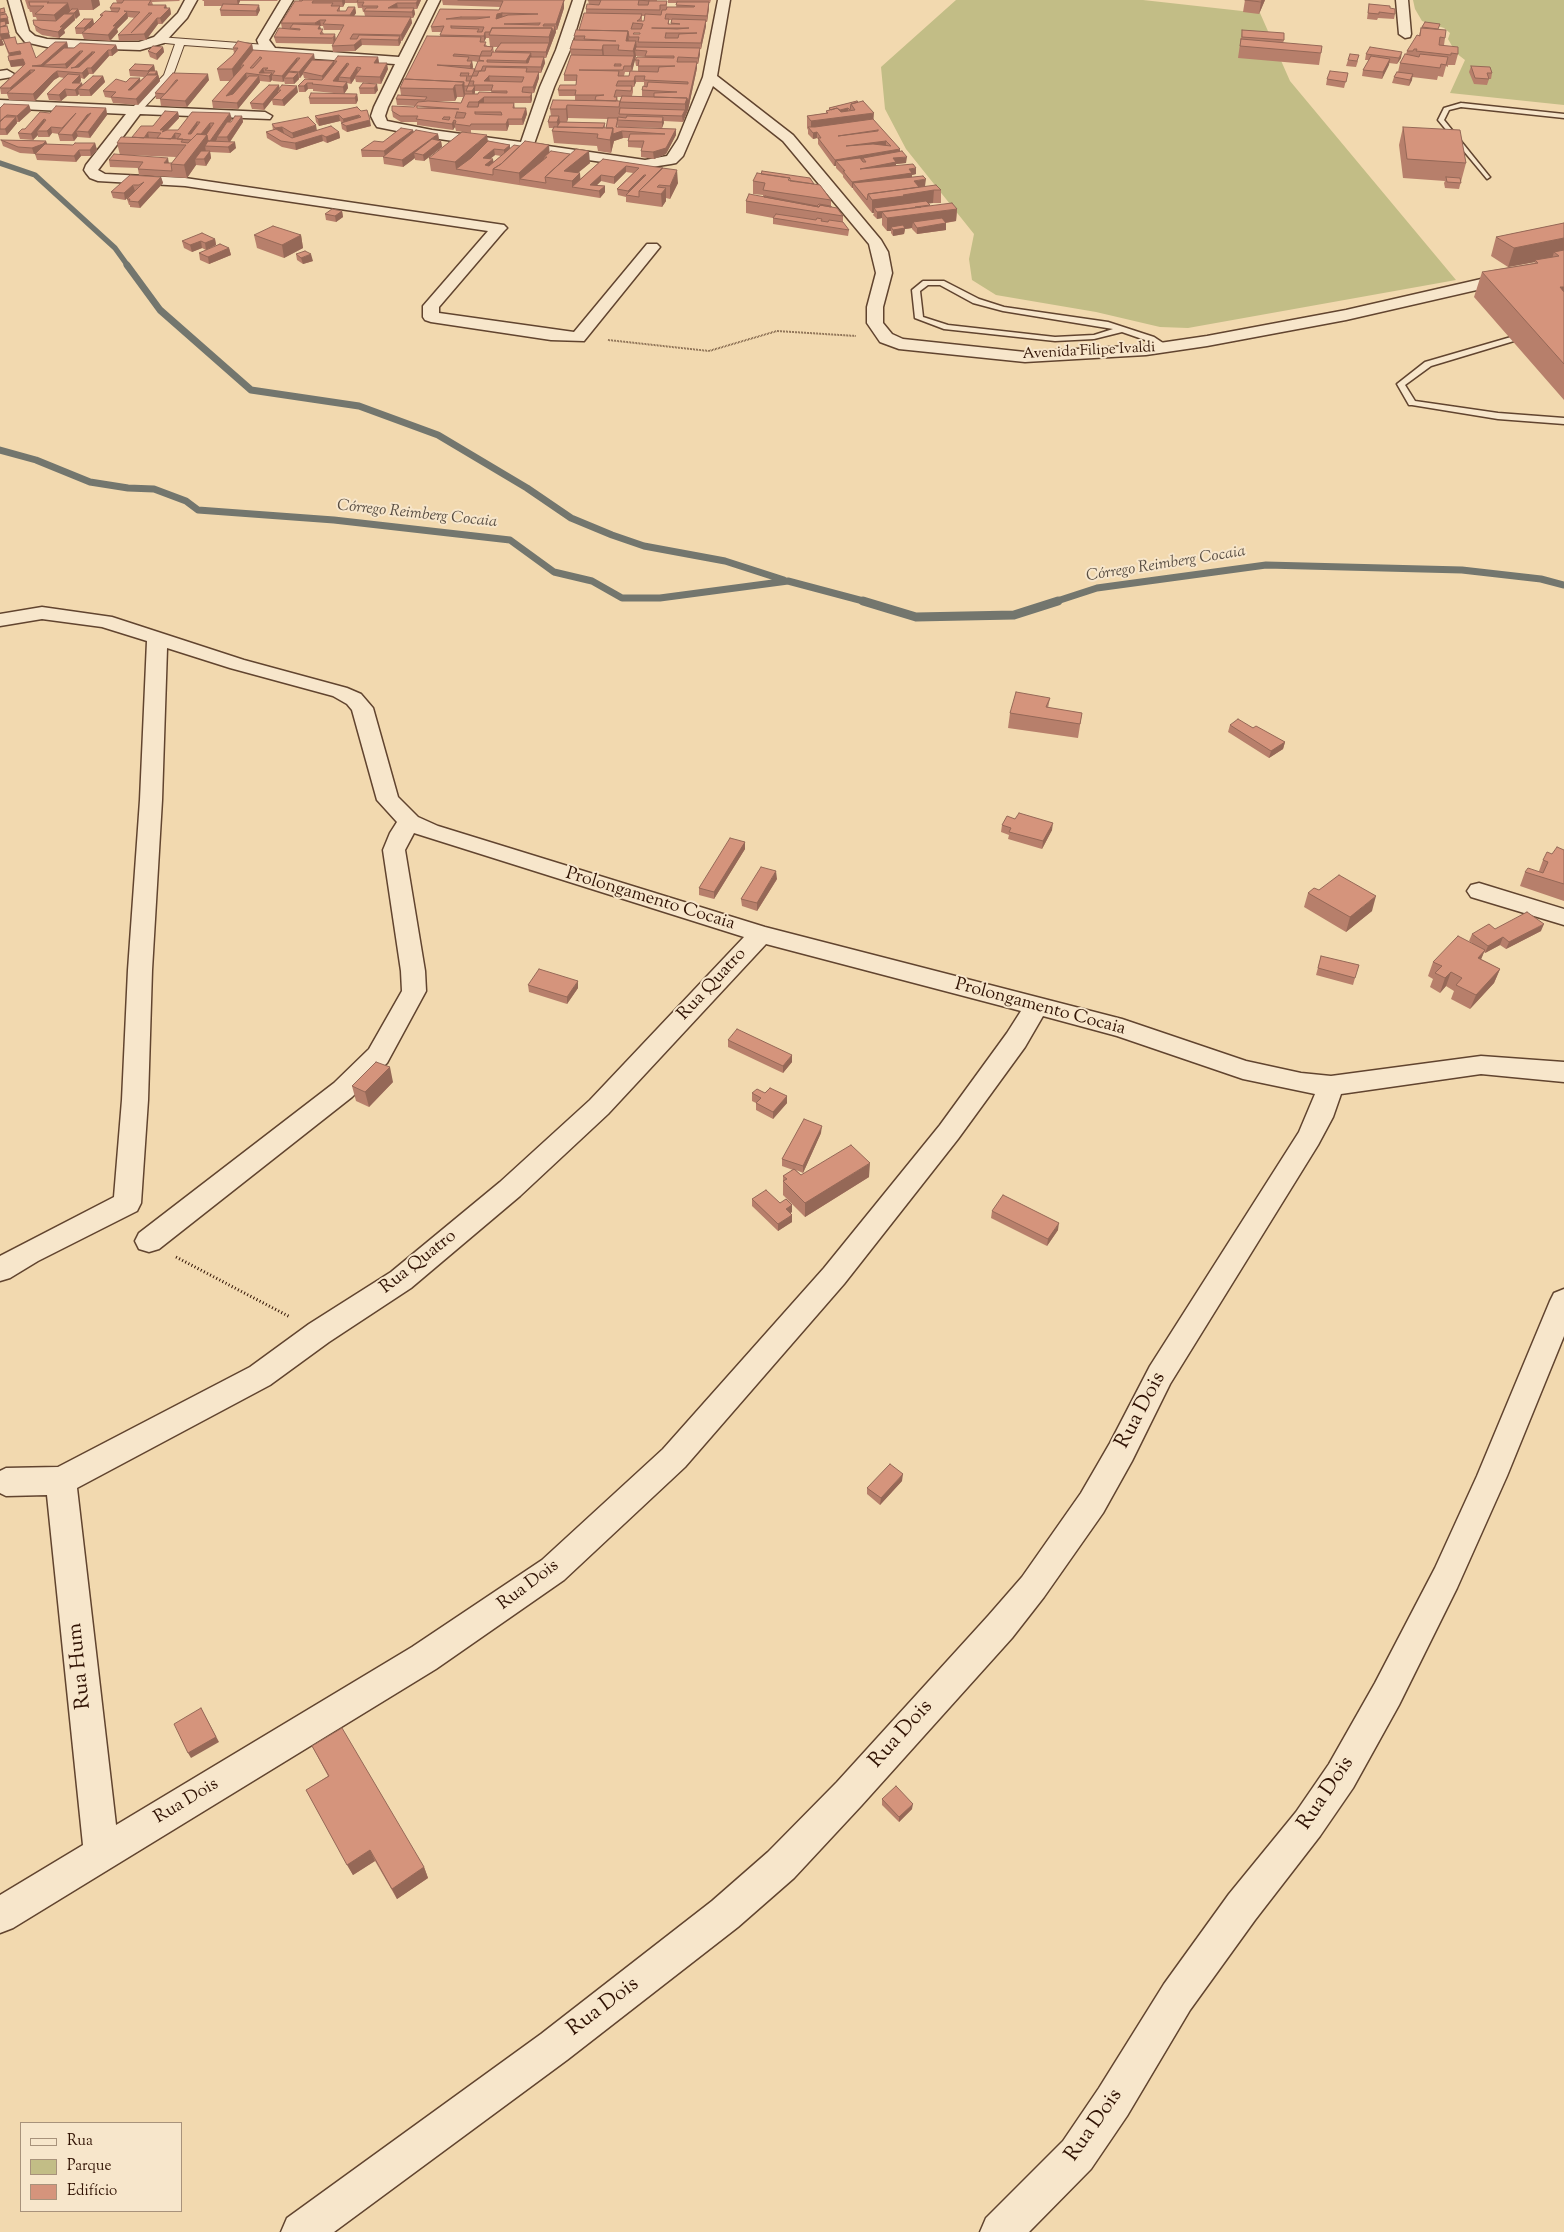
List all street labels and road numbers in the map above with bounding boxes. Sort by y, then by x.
street label: Avenida Filipe Ivaldi [1022,340,1156,364]
street label: Prolongamento Cocaia [563,864,737,936]
street label: Rua Quatro [674,944,752,1026]
street label: Prolongamento Cocaia [952,975,1128,1041]
street label: Rua Quatro [376,1226,462,1300]
street label: Rua Dois [1111,1368,1173,1454]
street label: Rua Dois [494,1556,564,1616]
street label: Rua Hum [64,1622,98,1710]
street label: Rua Dois [865,1696,939,1774]
street label: Rua Dois [1293,1753,1361,1835]
street label: Rua Dois [151,1774,223,1830]
street label: Rua Dois [563,1973,645,2043]
street label: Rua Dois [1061,2085,1129,2167]

